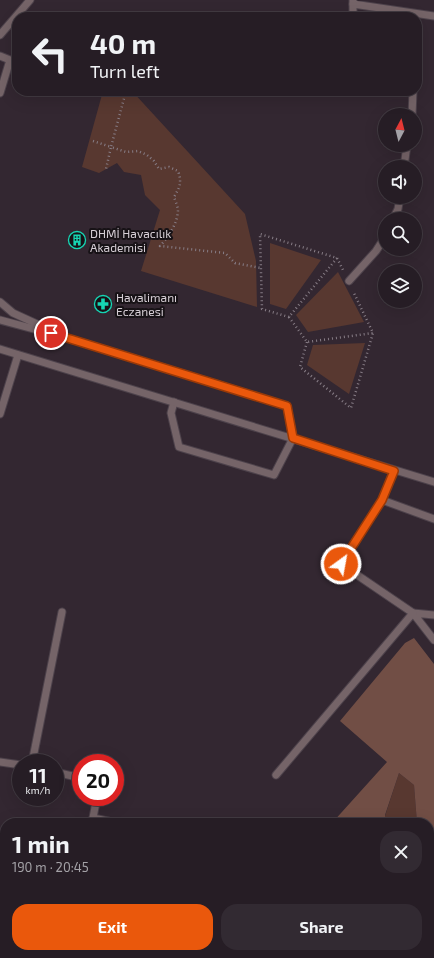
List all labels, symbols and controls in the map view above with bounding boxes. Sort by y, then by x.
text: 40 m [90,26,156,60]
icon: left [24,28,76,80]
text: Turn left [90,60,160,82]
north arrow [378,108,422,152]
map controls [378,108,422,308]
button: sound [378,160,422,204]
button: search [378,212,422,256]
place label: DHMİ Havacılık Akademisi [90,226,171,254]
building icon: DHMİ Havacılık Akademisi [67,230,87,250]
button: layers [378,264,422,308]
place label: Havalimanı Eczanesi [116,290,177,318]
pharmacy icon: Havalimanı Eczanesi [93,294,113,314]
pin [34,316,68,350]
icon: arrive [40,322,62,344]
position arrow [320,543,362,585]
speed limit sign: 20 [72,754,124,806]
text: 11 [29,763,47,787]
text: km/h [26,784,50,796]
text: 1 min [12,829,70,858]
button: close [380,831,422,873]
text: 190 m · 20:45 [12,859,89,875]
button: Exit [12,904,213,950]
button: Share [221,904,422,950]

